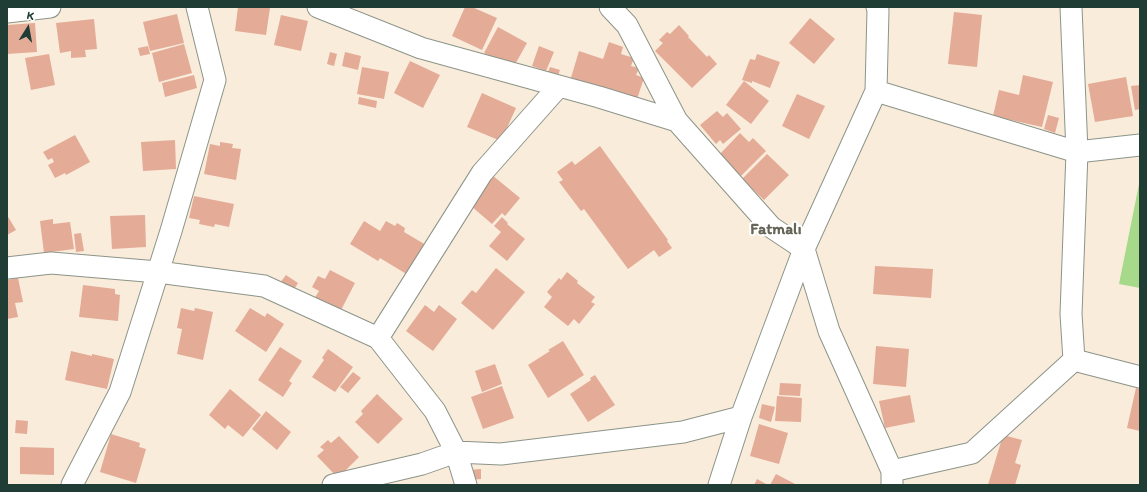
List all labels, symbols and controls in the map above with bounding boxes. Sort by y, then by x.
north arrow [8,8,48,48]
text: K [26,9,35,23]
district label: Fatmalı [750,220,802,240]

